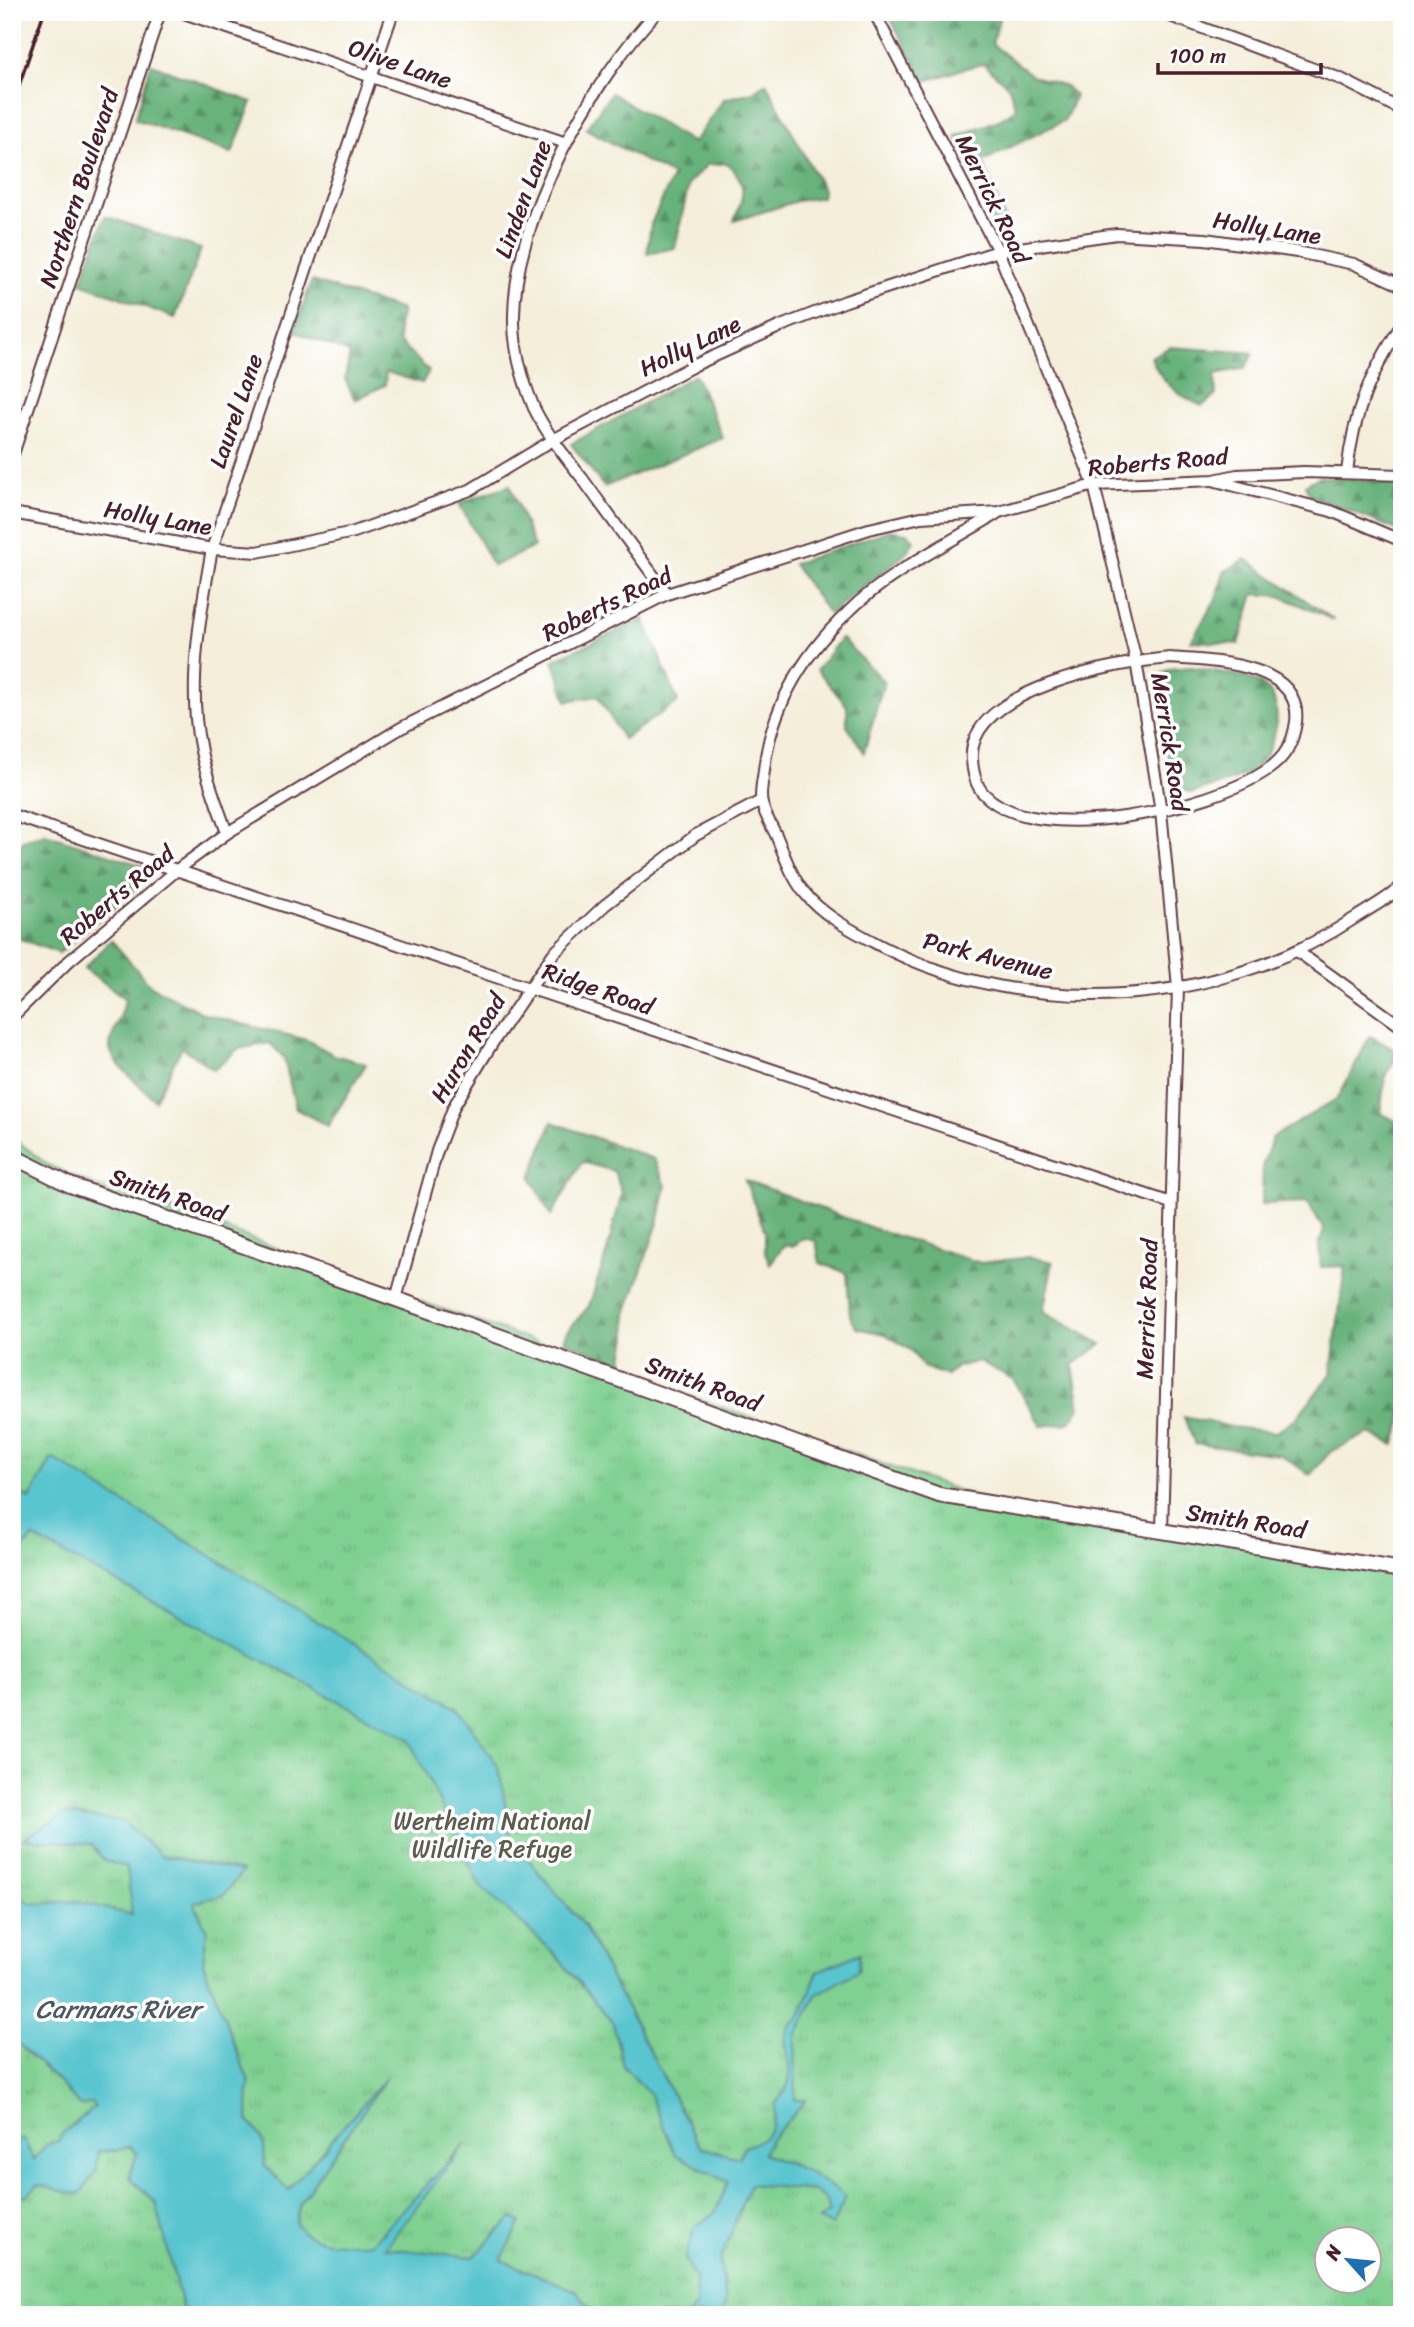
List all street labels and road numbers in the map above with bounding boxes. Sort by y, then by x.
street label: Olive Lane [342,27,458,101]
street label: Northern Boulevard [27,81,132,293]
street label: Merrick Road [943,127,1043,272]
street label: Linden Lane [482,134,564,264]
street label: Holly Lane [1210,199,1325,257]
street label: Holly Lane [632,303,749,389]
street label: Laurel Lane [197,348,275,474]
street label: Roberts Road [1086,435,1231,489]
street label: Holly Lane [101,488,216,548]
street label: Roberts Road [535,554,680,654]
street label: Merrick Road [1138,669,1202,816]
street label: Roberts Road [50,833,185,956]
street label: Park Avenue [918,920,1058,992]
street label: Ridge Road [536,950,661,1028]
street label: Huron Road [419,984,518,1111]
street label: Smith Road [104,1155,234,1235]
street label: Merrick Road [1124,1237,1170,1380]
street label: Smith Road [639,1344,769,1425]
street label: Smith Road [1183,1491,1311,1552]

